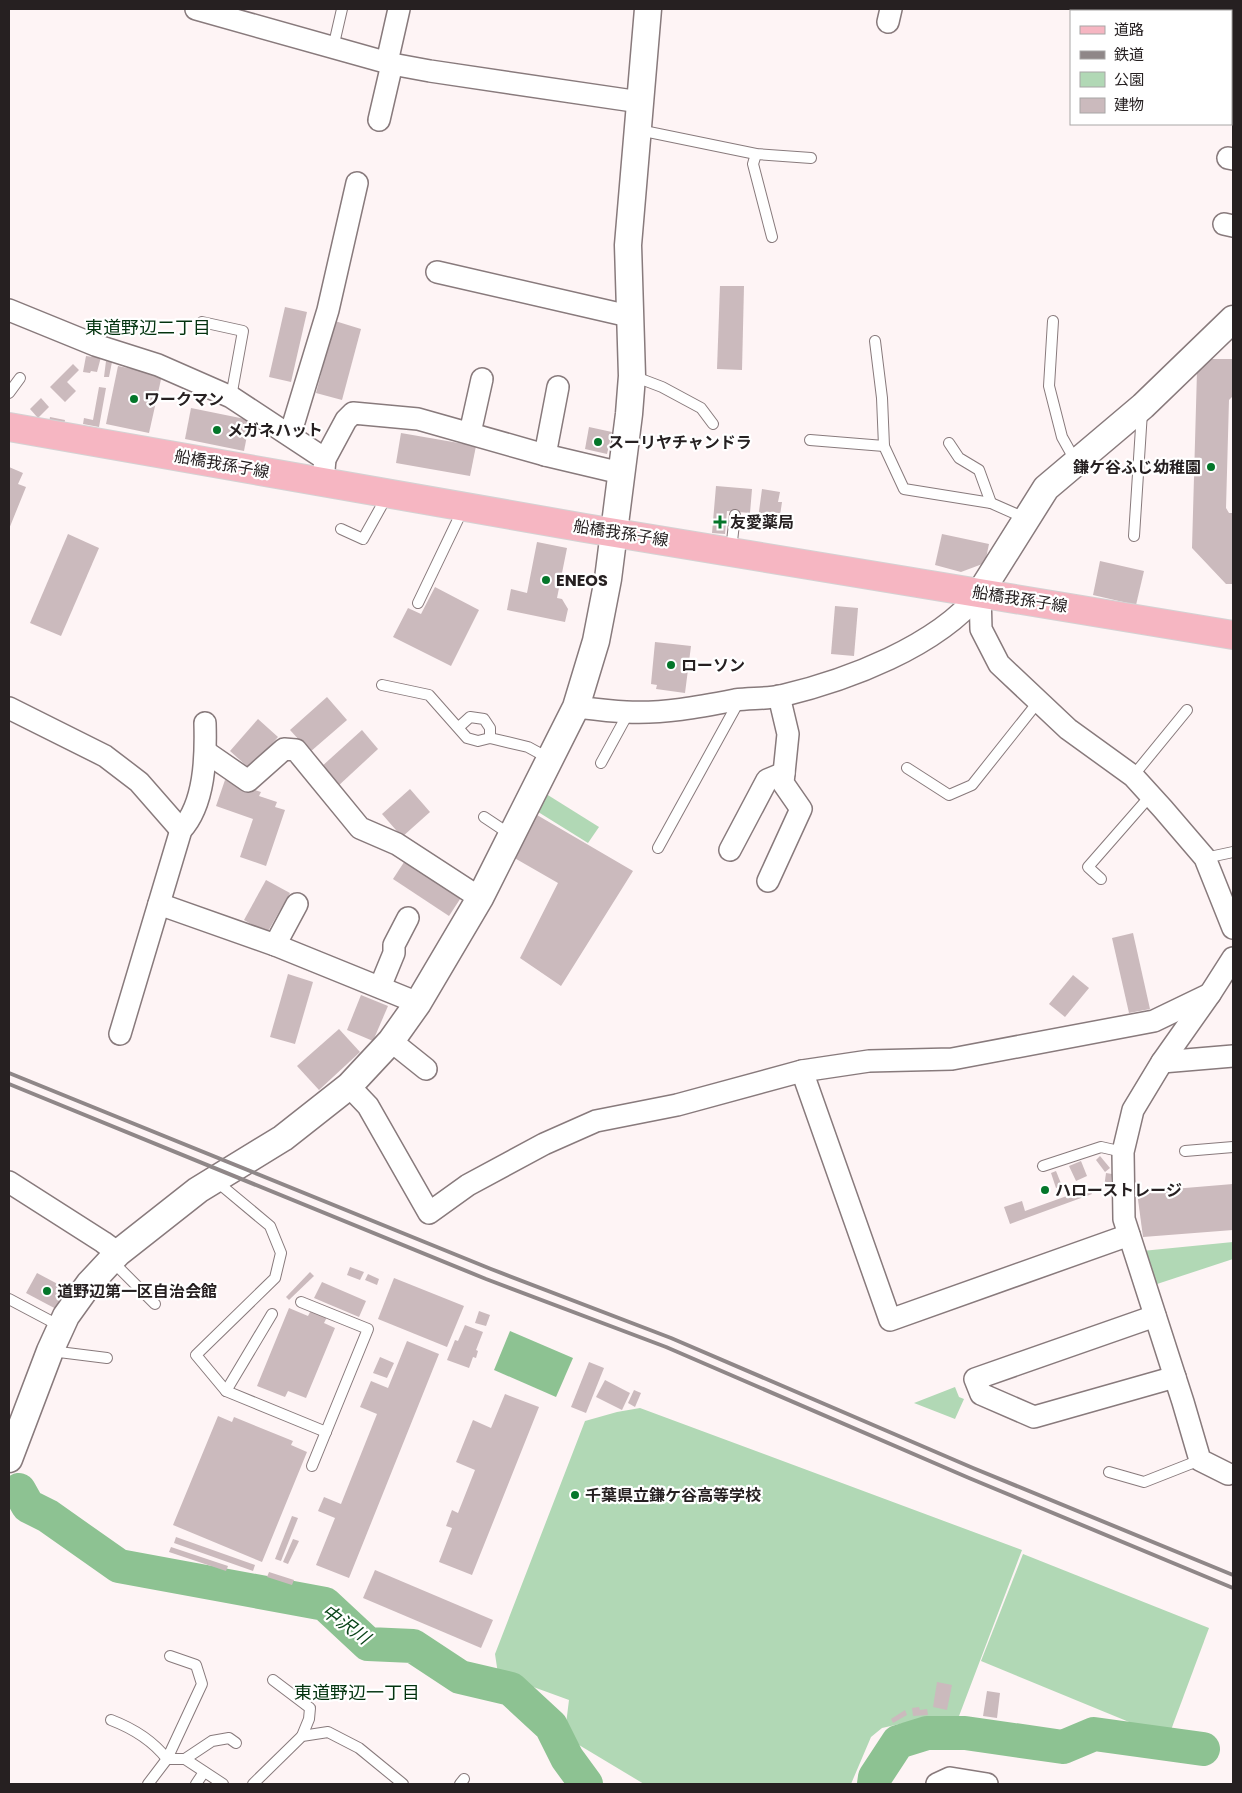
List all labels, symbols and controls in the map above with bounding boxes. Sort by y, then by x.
legend [1070,10,1232,125]
text: 道路 [1114,19,1144,40]
text: 鉄道 [1114,44,1144,65]
text: 公園 [1114,69,1144,90]
text: 建物 [1114,94,1144,115]
district label: 東道野辺二丁目 [85,315,211,340]
place label: ワークマン [144,388,224,411]
marker: ワークマン [128,393,140,405]
place label: メガネハット [227,419,323,442]
marker: メガネハット [211,424,223,436]
place label: スーリヤチャンドラ [608,431,752,454]
marker: スーリヤチャンドラ [592,436,604,448]
street label: 船橋我孫子線 [173,444,271,484]
place label: 鎌ケ谷ふじ幼稚園 [1073,456,1201,479]
marker: 鎌ケ谷ふじ幼稚園 [1205,461,1217,473]
place label: 友愛薬局 [730,511,794,534]
street label: 船橋我孫子線 [572,514,670,552]
marker: 友愛薬局 [714,516,726,528]
place label: ENEOS [556,569,608,592]
marker: ENEOS [540,574,552,586]
street label: 船橋我孫子線 [971,580,1069,618]
place label: ローソン [681,654,745,677]
marker: ローソン [665,659,677,671]
place label: ハローストレージ [1055,1179,1182,1202]
marker: ハローストレージ [1039,1184,1051,1196]
place label: 道野辺第一区自治会館 [57,1280,217,1303]
marker: 道野辺第一区自治会館 [41,1285,53,1297]
place label: 千葉県立鎌ケ谷高等学校 [585,1484,761,1507]
marker: 千葉県立鎌ケ谷高等学校 [569,1489,581,1501]
water label: 中沢川 [317,1598,377,1651]
district label: 東道野辺一丁目 [294,1680,420,1705]

